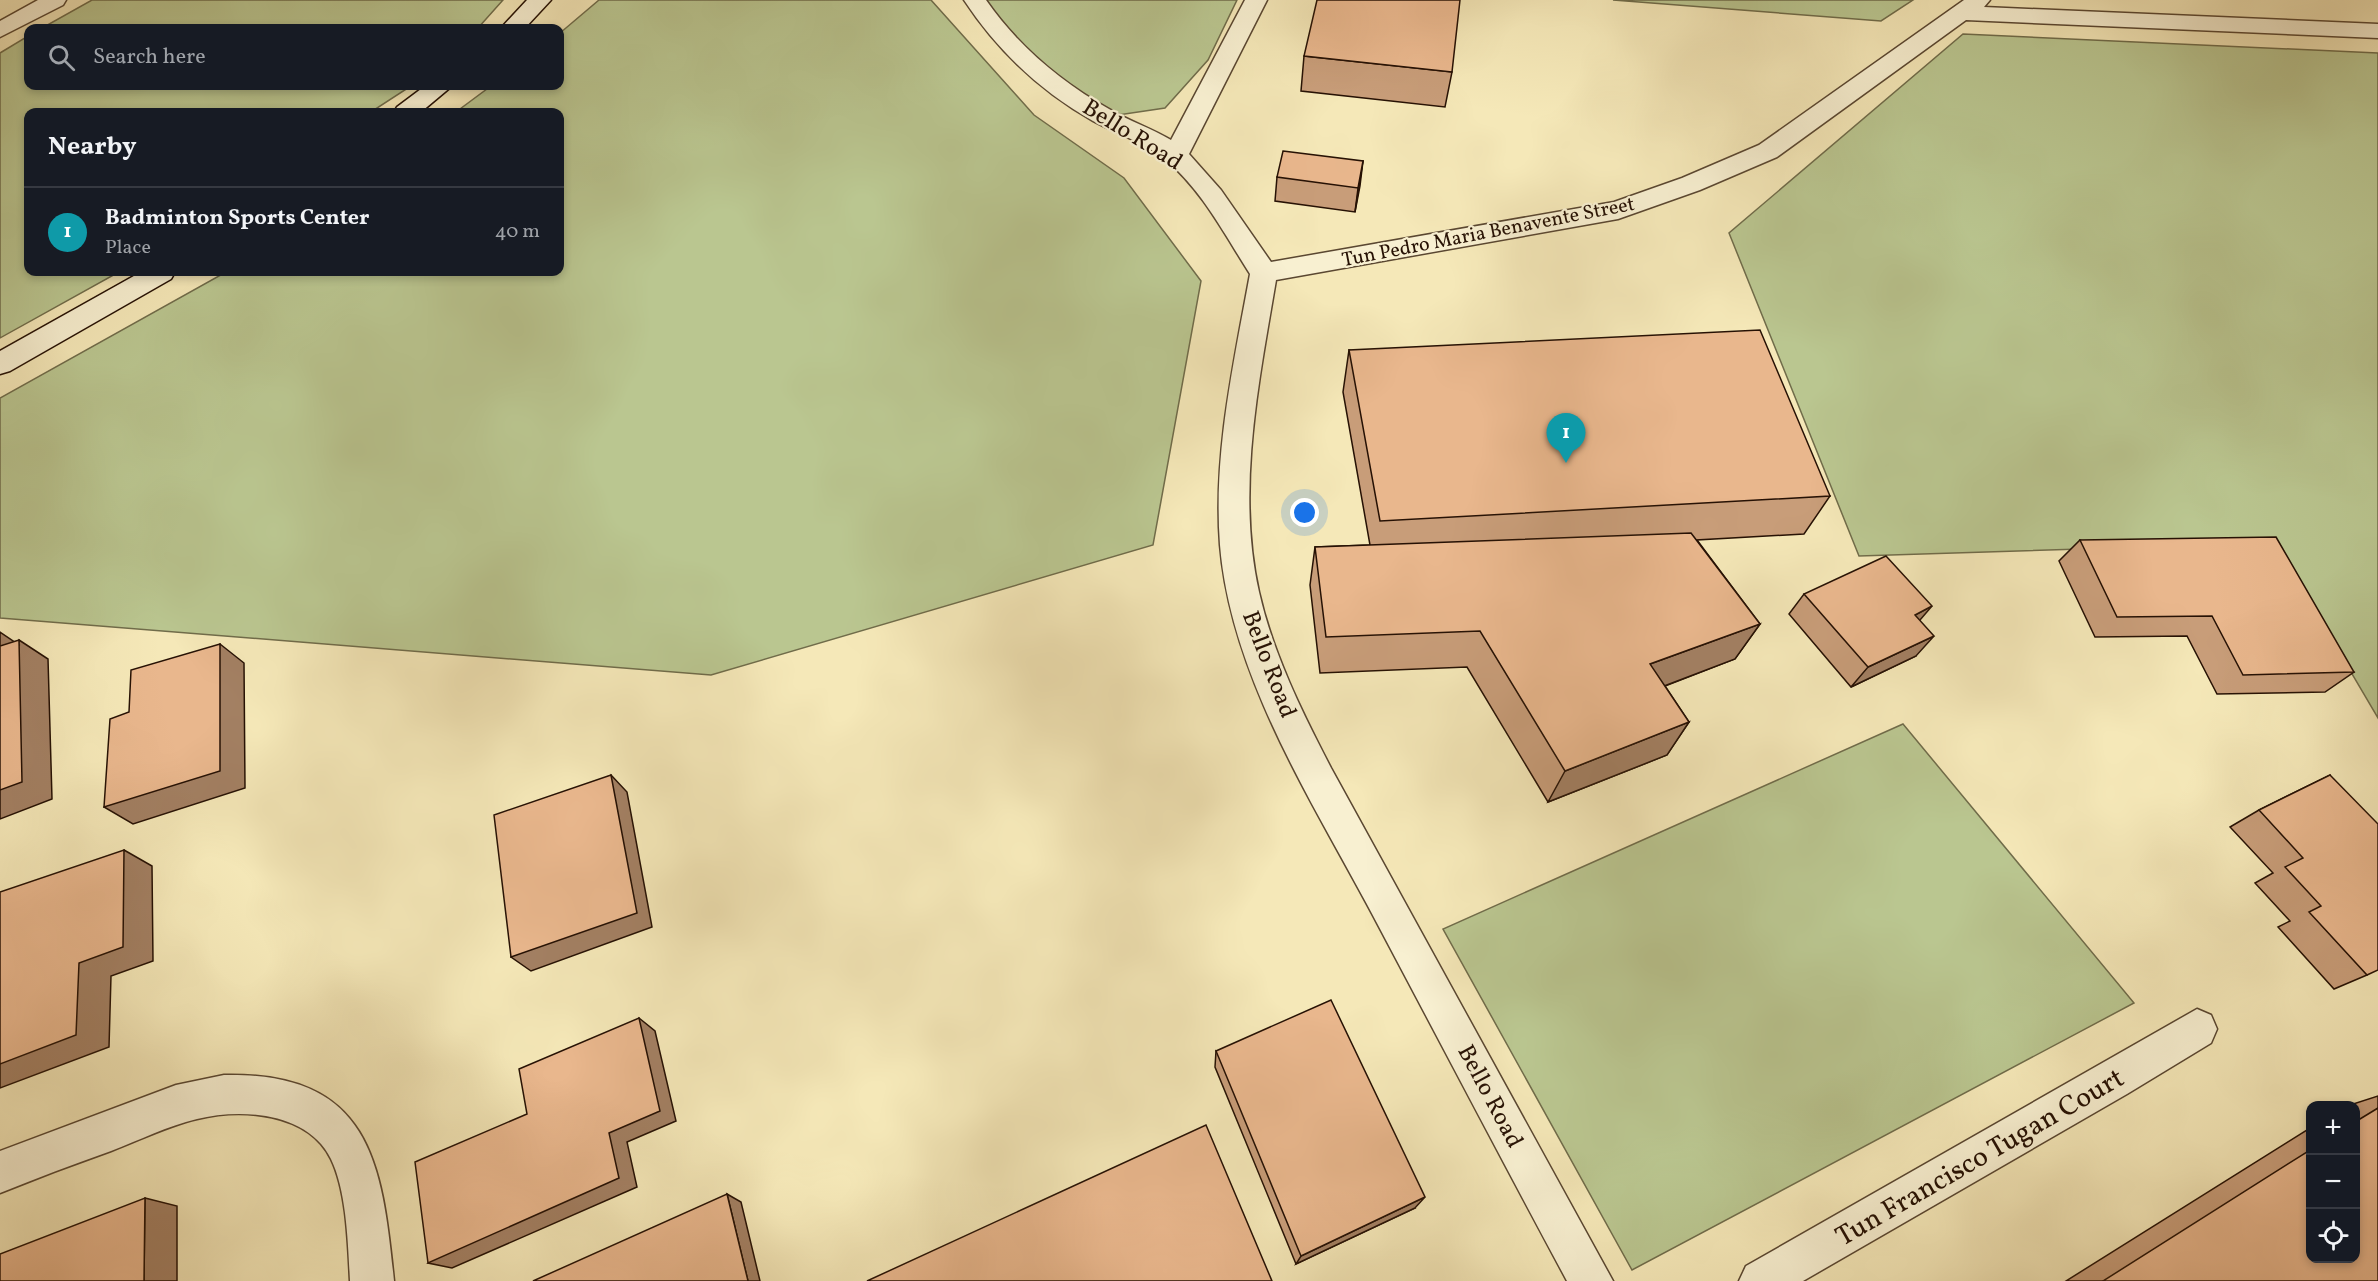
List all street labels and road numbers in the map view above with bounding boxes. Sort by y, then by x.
street label: Bello Road [1075,91,1189,180]
street label: Tun Pedro Maria Benavente Street [1340,191,1637,275]
street label: Bello Road [1232,606,1304,723]
street label: Bello Road [1448,1039,1531,1155]
street label: Tun Francisco Tugan Court [1829,1059,2132,1257]

